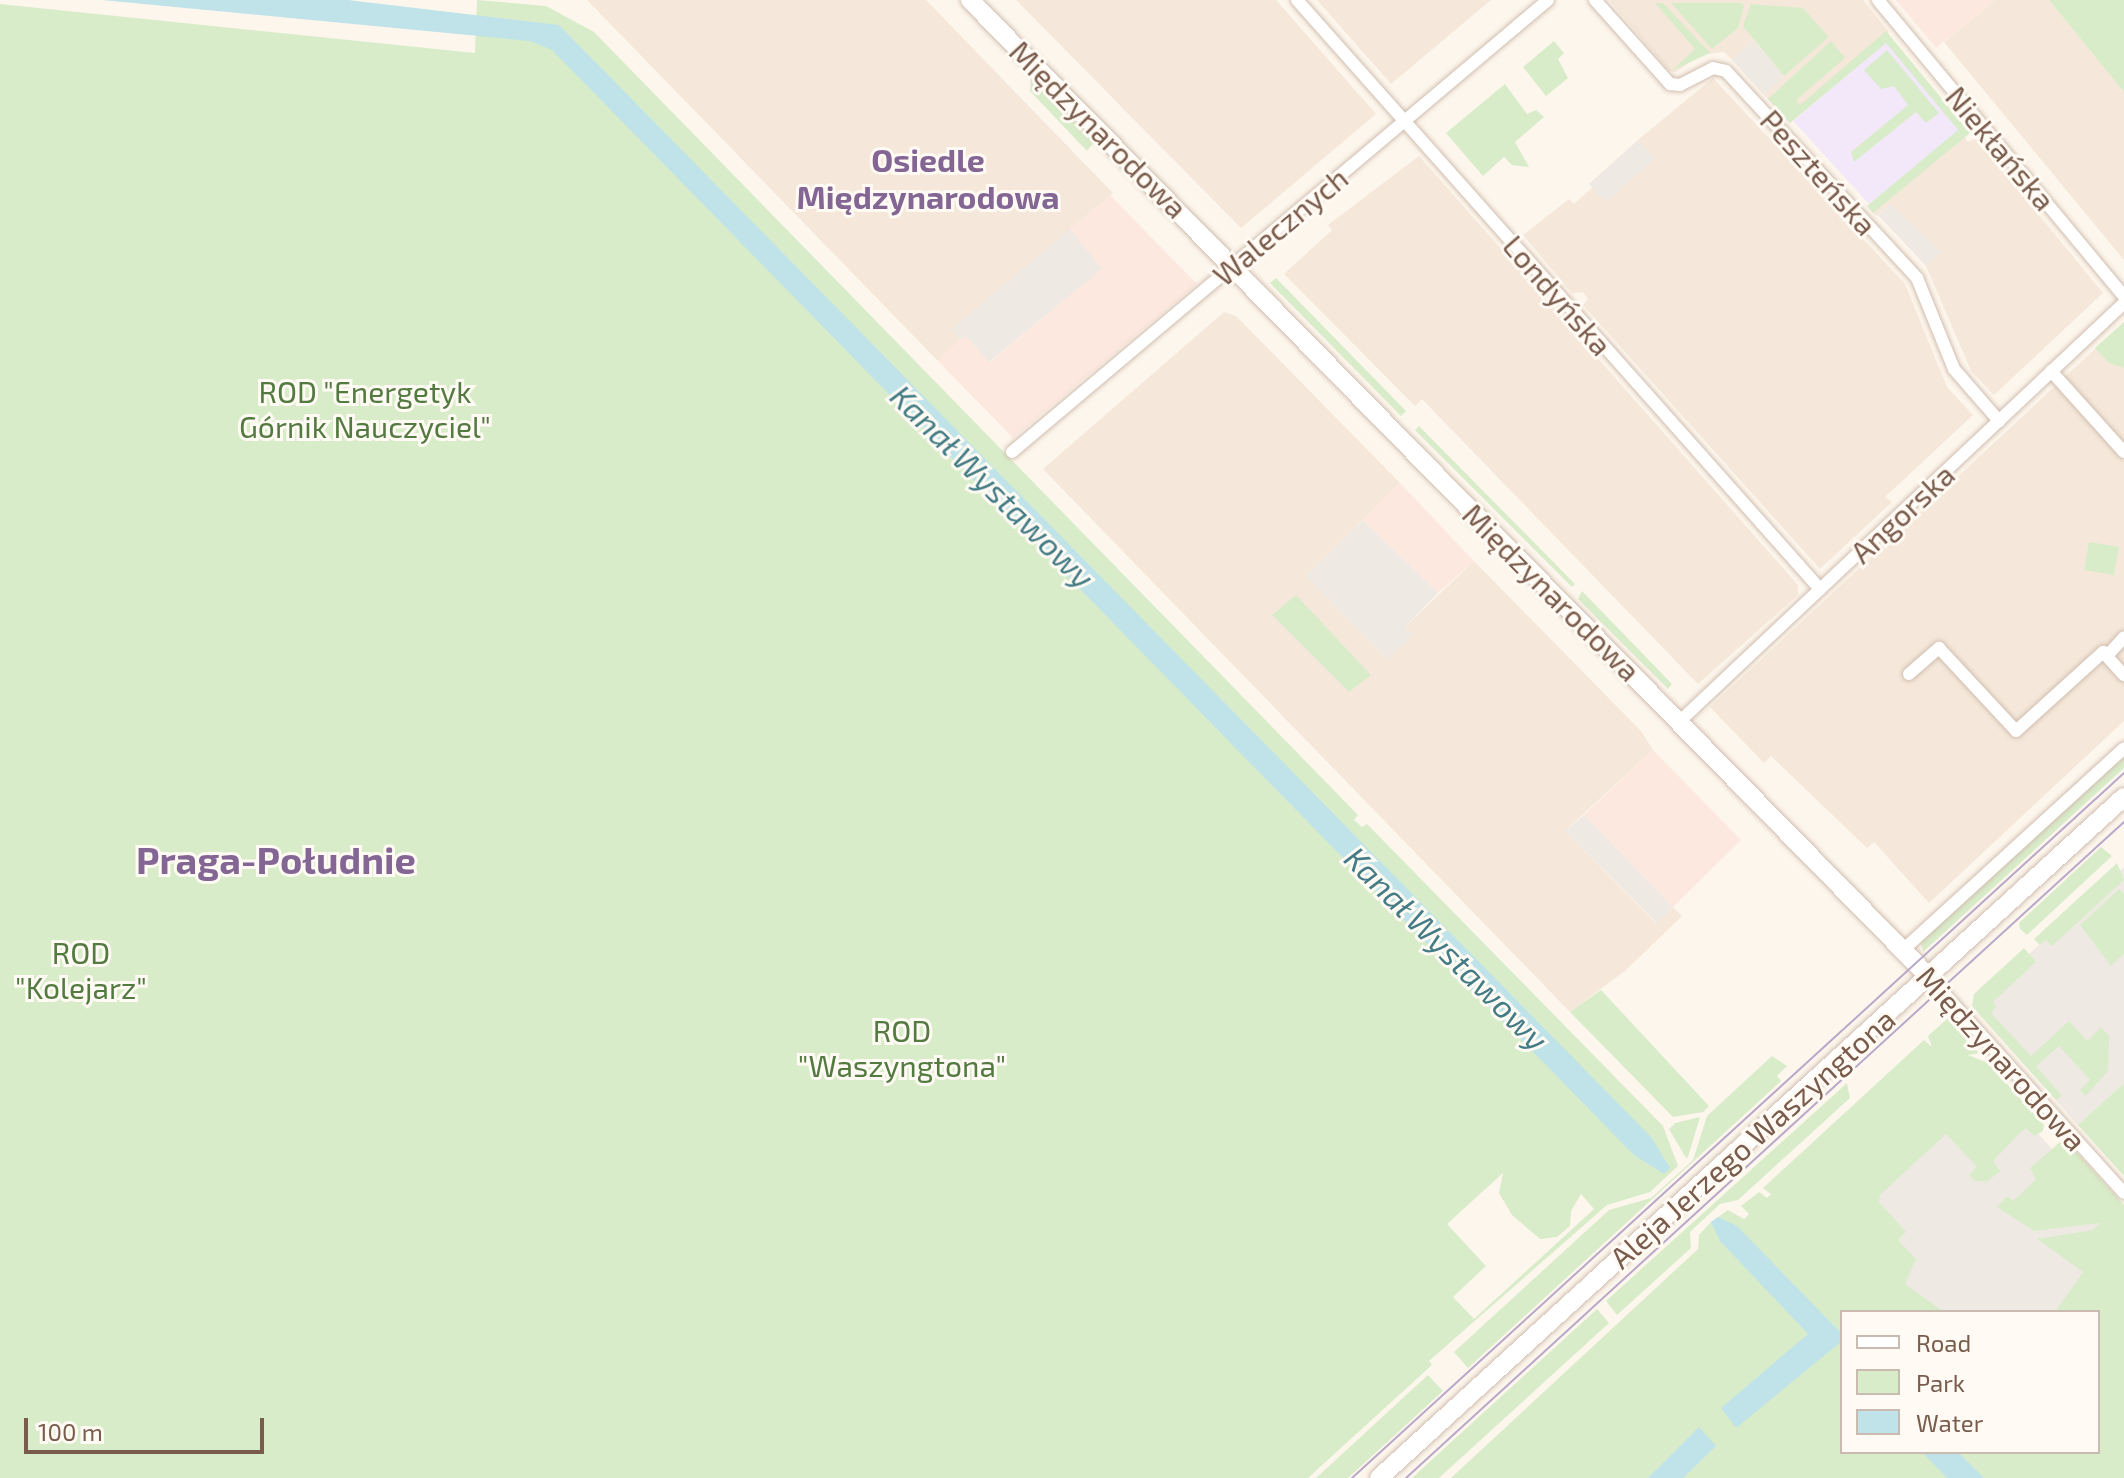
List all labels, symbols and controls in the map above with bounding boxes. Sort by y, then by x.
street label: Międzynarodowa [1003,33,1195,225]
street label: Niekłańska [1939,79,2063,217]
street label: Peszteńska [1753,102,1885,242]
district label: Osiedle Międzynarodowa [796,141,1060,216]
street label: Walecznych [1205,159,1355,293]
street label: Londyńska [1496,228,1620,362]
park label: ROD "Energetyk Górnik Nauczyciel" [239,373,491,444]
water label: Kanał Wystawowy [883,376,1103,596]
street label: Angorska [1843,456,1961,570]
street label: Międzynarodowa [1456,496,1648,688]
district label: Praga-Południe [136,837,416,883]
water label: Kanał Wystawowy [1337,838,1557,1058]
park label: ROD "Kolejarz" [15,934,147,1004]
street label: Międzynarodowa [1910,958,2094,1158]
street label: Aleja Jerzego Waszyngtona [1602,1000,1902,1276]
park label: ROD "Waszyngtona" [798,1012,1006,1082]
legend [1840,1310,2100,1454]
text: Road [1916,1328,1971,1357]
text: Park [1916,1368,1965,1397]
scale bar [28,1402,268,1452]
text: Water [1916,1408,1983,1437]
text: 100 m [38,1417,103,1446]

